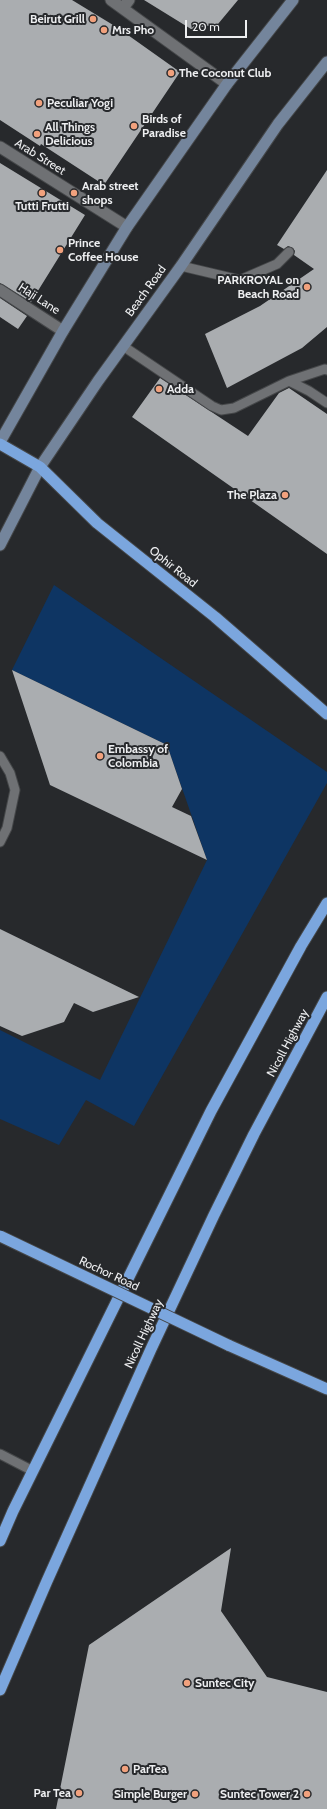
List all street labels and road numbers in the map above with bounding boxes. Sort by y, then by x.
street label: Arab Street [12,136,68,178]
street label: Beach Road [123,263,169,319]
street label: Haji Lane [16,280,62,318]
street label: Ophir Road [146,543,200,591]
street label: Nicoll Highway [264,1007,312,1079]
street label: Rochor Road [77,1254,141,1294]
street label: Nicoll Highway [122,1297,166,1371]

